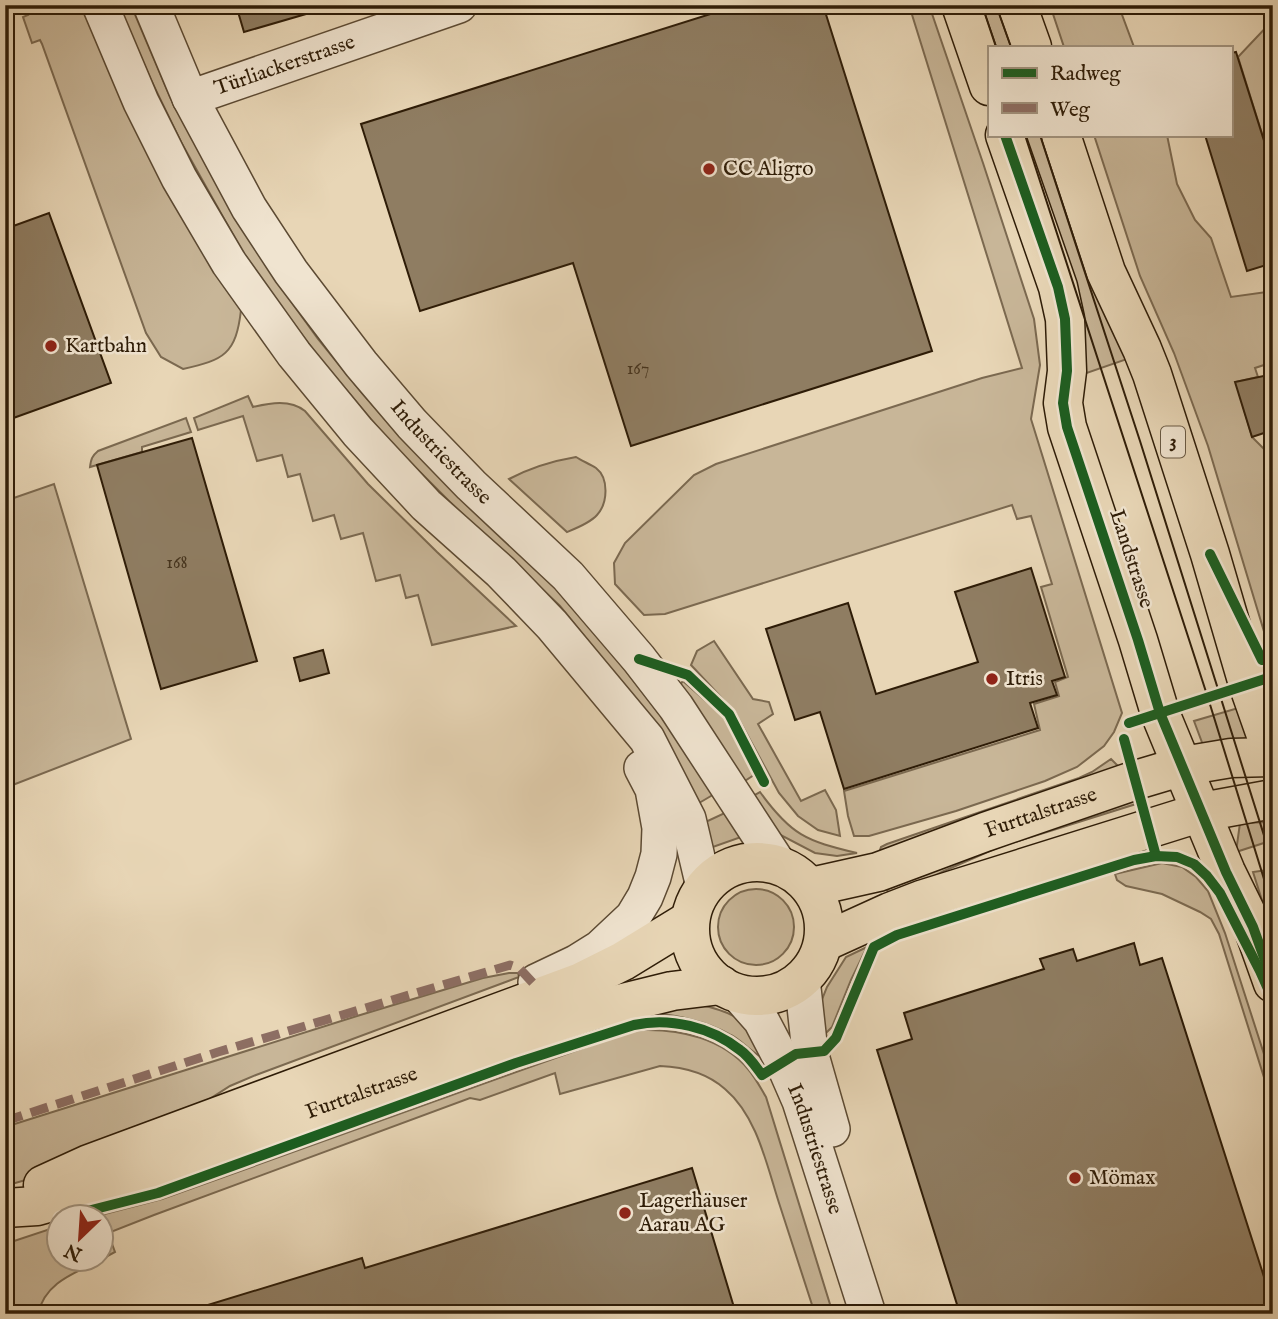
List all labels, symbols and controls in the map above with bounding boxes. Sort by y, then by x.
street label: Türliackerstrasse [211,28,359,102]
legend [988,46,1232,136]
text: Radweg [1050,61,1121,88]
text: Weg [1050,97,1091,124]
place label: CC Aligro [723,156,814,183]
marker: CC Aligro [701,161,717,177]
place label: Kartbahn [65,333,147,360]
marker: Kartbahn [43,338,59,354]
house number: 167 [627,358,649,381]
street label: Industriestrasse [384,394,498,511]
road number: 3 [1161,426,1185,458]
street label: Landstrasse [1102,506,1160,612]
house number: 168 [166,552,188,575]
place label: Itris [1006,666,1043,693]
marker: Itris [984,671,1000,687]
street label: Furttalstrasse [981,781,1101,845]
street label: Furttalstrasse [302,1060,422,1126]
street label: Industriestrasse [781,1080,849,1218]
place label: Mömax [1089,1165,1155,1192]
marker: Mömax [1067,1170,1083,1186]
place label: Lagerhäuser Aarau AG [638,1188,748,1239]
north arrow [46,1204,116,1274]
marker: Lagerhäuser Aarau AG [617,1205,633,1221]
text: N [61,1237,87,1266]

